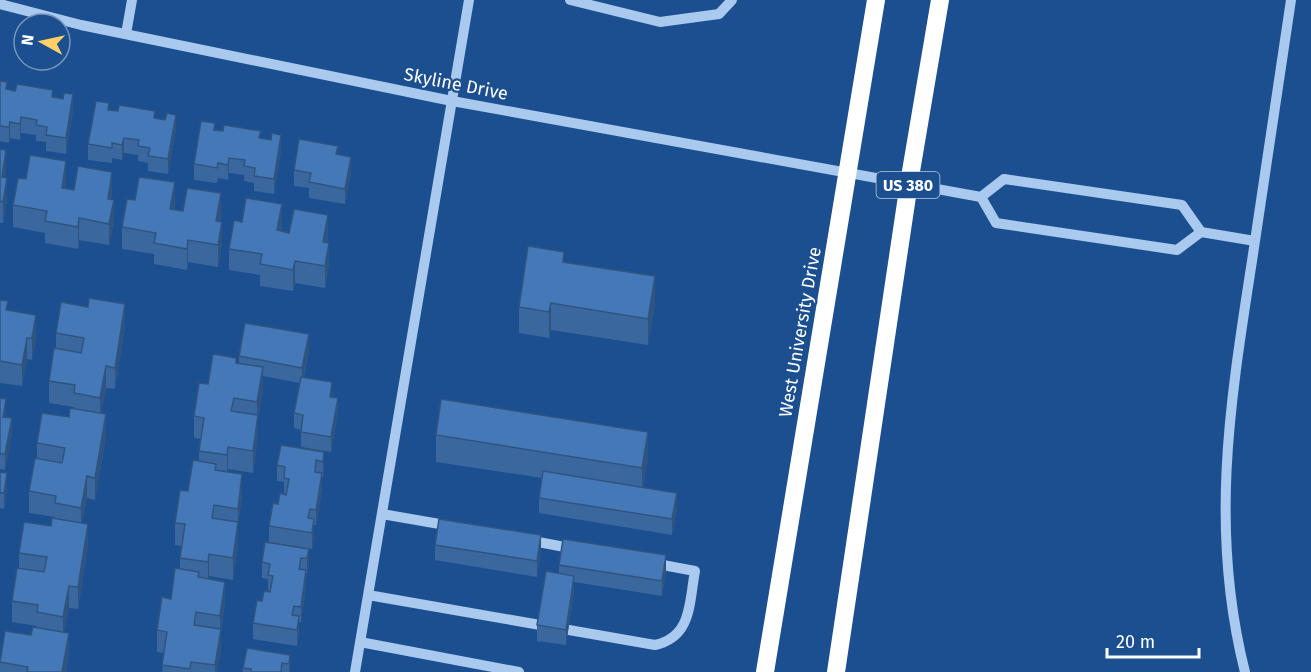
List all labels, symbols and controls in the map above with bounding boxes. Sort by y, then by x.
north arrow [12,12,72,72]
text: N [17,33,38,47]
street label: Skyline Drive [402,63,510,105]
road number: US 380 [876,172,940,198]
street label: West University Drive [774,245,826,419]
scale bar [1107,621,1198,659]
text: 20 m [1116,631,1155,653]

